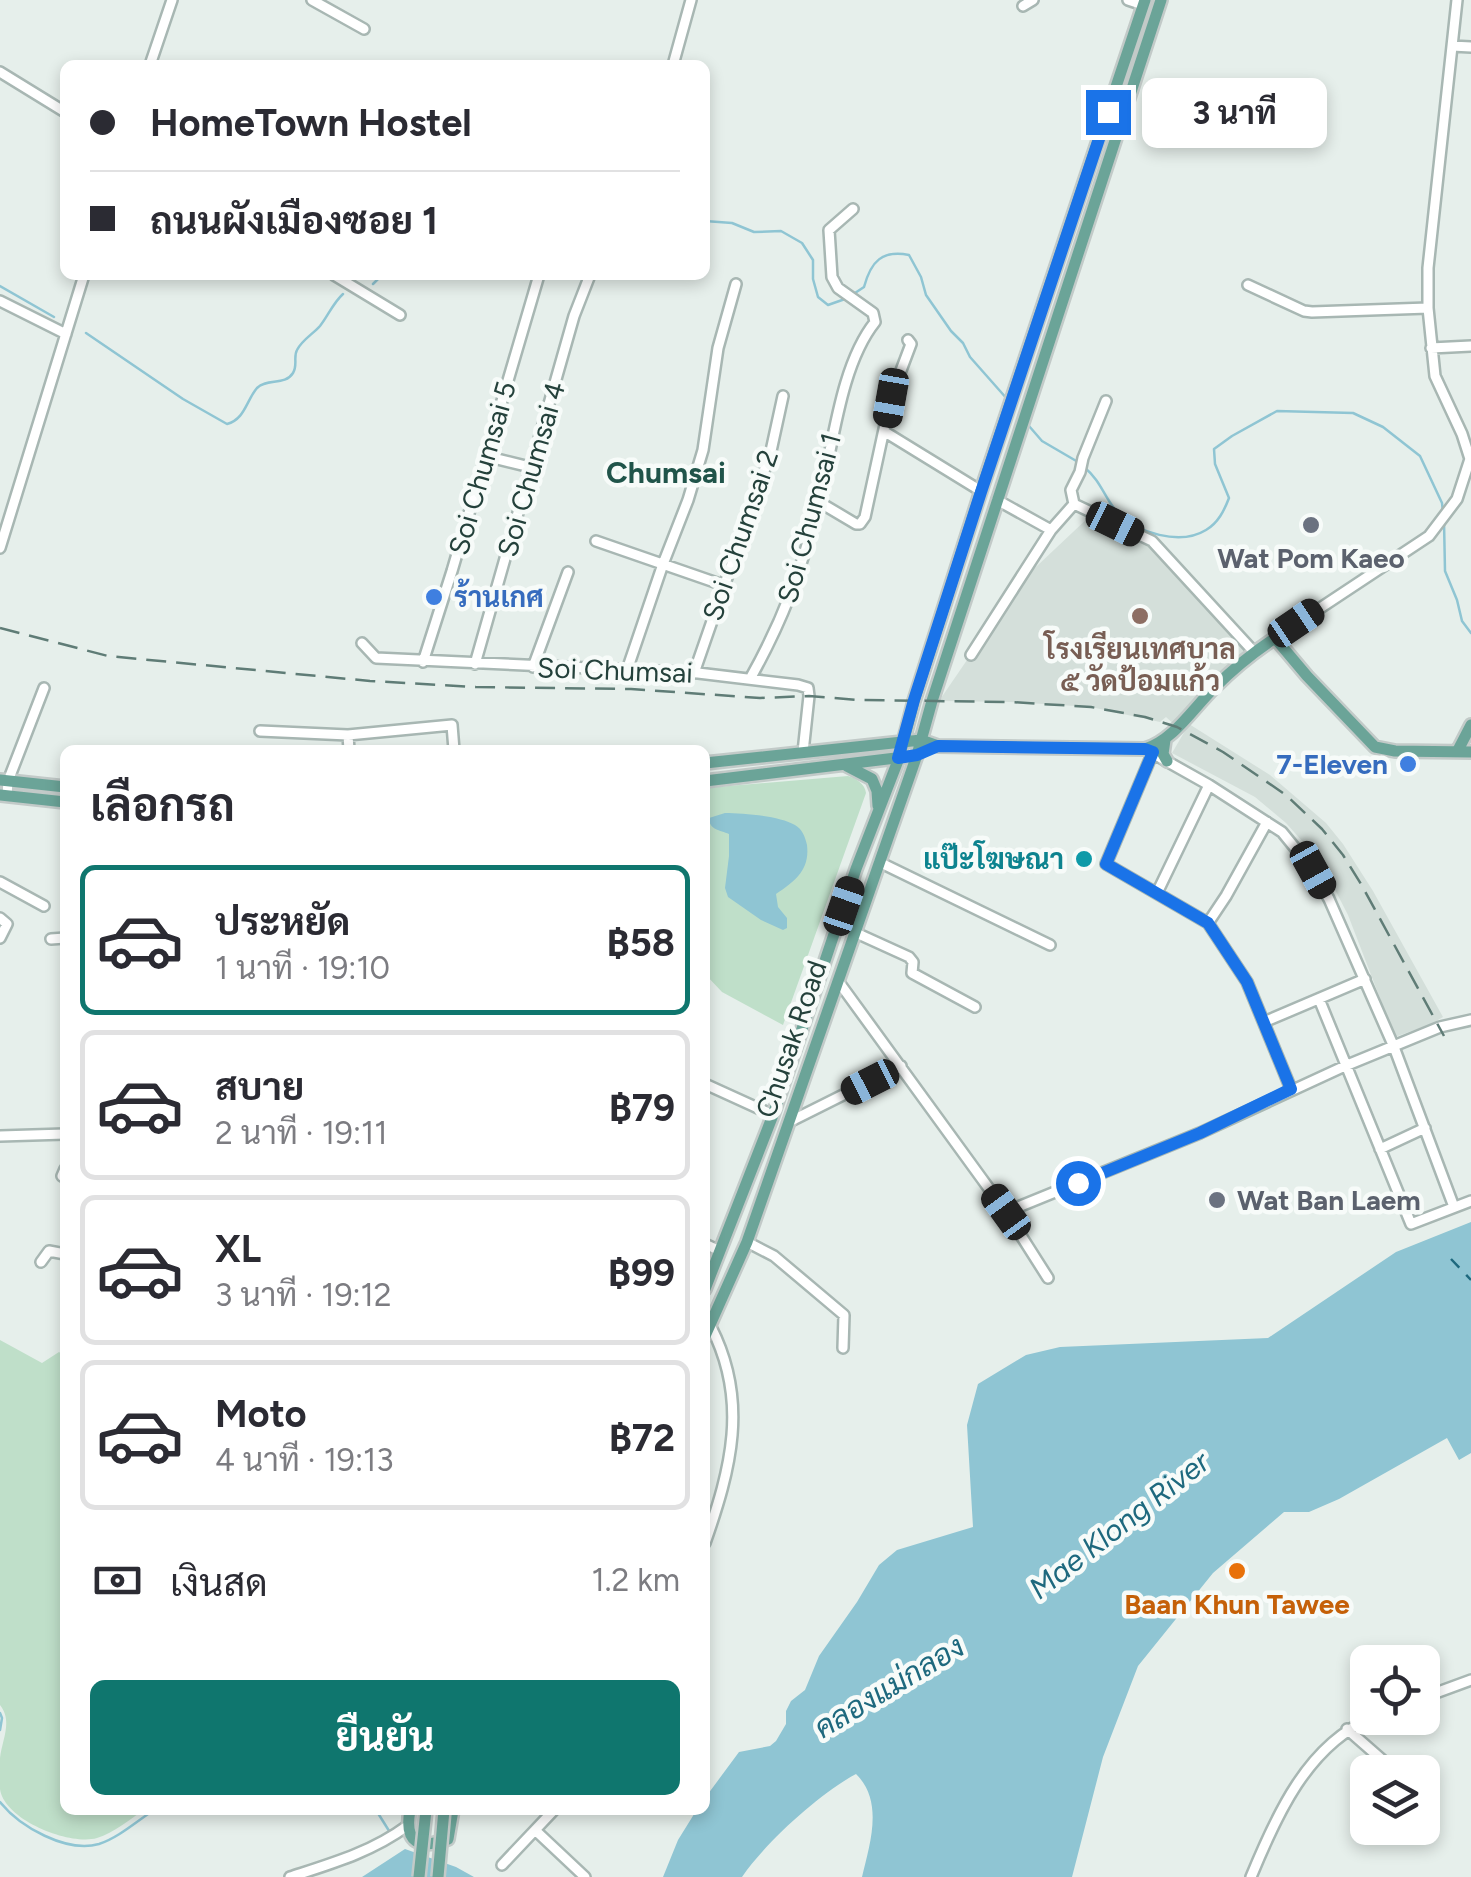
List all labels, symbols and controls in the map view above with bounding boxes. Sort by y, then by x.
callout: 3 นาที [1143,77,1328,147]
route end [1086,90,1131,135]
text: 3 นาที [1192,94,1277,132]
text: HomeTown Hostel [150,100,472,146]
text: ถนนผังเมืองซอย 1 [150,198,438,244]
car [871,366,911,430]
street label: Soi Chumsai 5 [441,377,523,559]
street label: Soi Chumsai 4 [490,378,572,560]
street label: Soi Chumsai 1 [770,429,848,607]
street label: Soi Chumsai 2 [695,445,785,625]
district label: Chumsai [606,454,726,491]
car [1081,497,1149,551]
marker: Wat Pom Kaeo [1300,514,1322,536]
place label: Wat Pom Kaeo [1217,541,1405,575]
place label: ร้านเกศ [454,578,544,614]
marker: ร้านเกศ [423,586,445,608]
car [1263,594,1329,652]
marker: โรงเรียนเทศบาล ๕ วัดป้อมแก้ว [1129,605,1151,627]
place label: โรงเรียนเทศบาล ๕ วัดป้อมแก้ว [1042,630,1236,698]
street label: Soi Chumsai [536,650,694,690]
place label: 7-Eleven [1276,747,1388,781]
marker: 7-Eleven [1397,753,1419,775]
text: เลือกรถ [90,778,235,832]
car [1285,836,1341,904]
place label: แป๊ะโฆษณา [923,840,1064,876]
marker: แป๊ะโฆษณา [1073,848,1095,870]
car [820,873,868,939]
icon: car [95,895,185,985]
text: ประหยัด [215,899,350,945]
text: ฿58 [607,920,675,966]
text: 1 นาที · 19:10 [215,949,390,987]
street label: Chusak Road [748,956,834,1122]
car [836,1055,904,1109]
icon: car [95,1060,185,1150]
text: สบาย [215,1064,304,1110]
text: ฿79 [609,1085,675,1131]
text: 2 นาที · 19:11 [215,1114,388,1152]
route start [1056,1161,1101,1206]
car [976,1179,1036,1245]
place label: Wat Ban Laem [1237,1183,1421,1217]
marker: Wat Ban Laem [1206,1189,1228,1211]
icon: car [95,1225,185,1315]
text: XL [215,1226,261,1272]
text: ฿99 [608,1250,675,1296]
text: 3 นาที · 19:12 [215,1276,392,1314]
icon: car [95,1390,185,1480]
text: Moto [215,1391,307,1437]
text: ฿72 [609,1415,675,1461]
text: 4 นาที · 19:13 [215,1441,394,1479]
water label: Mae Klong River [1021,1442,1218,1607]
icon: cash [90,1553,145,1608]
text: เงินสด [170,1560,268,1606]
marker: Baan Khun Tawee [1226,1560,1248,1582]
text: 1.2 km [592,1561,680,1599]
place label: Baan Khun Tawee [1124,1587,1350,1621]
water label: คลองแม่กลอง [807,1628,971,1746]
map controls [1350,1645,1440,1845]
button: locate [1350,1645,1440,1735]
button: ยืนยัน [90,1680,680,1795]
button: layers [1350,1755,1440,1845]

